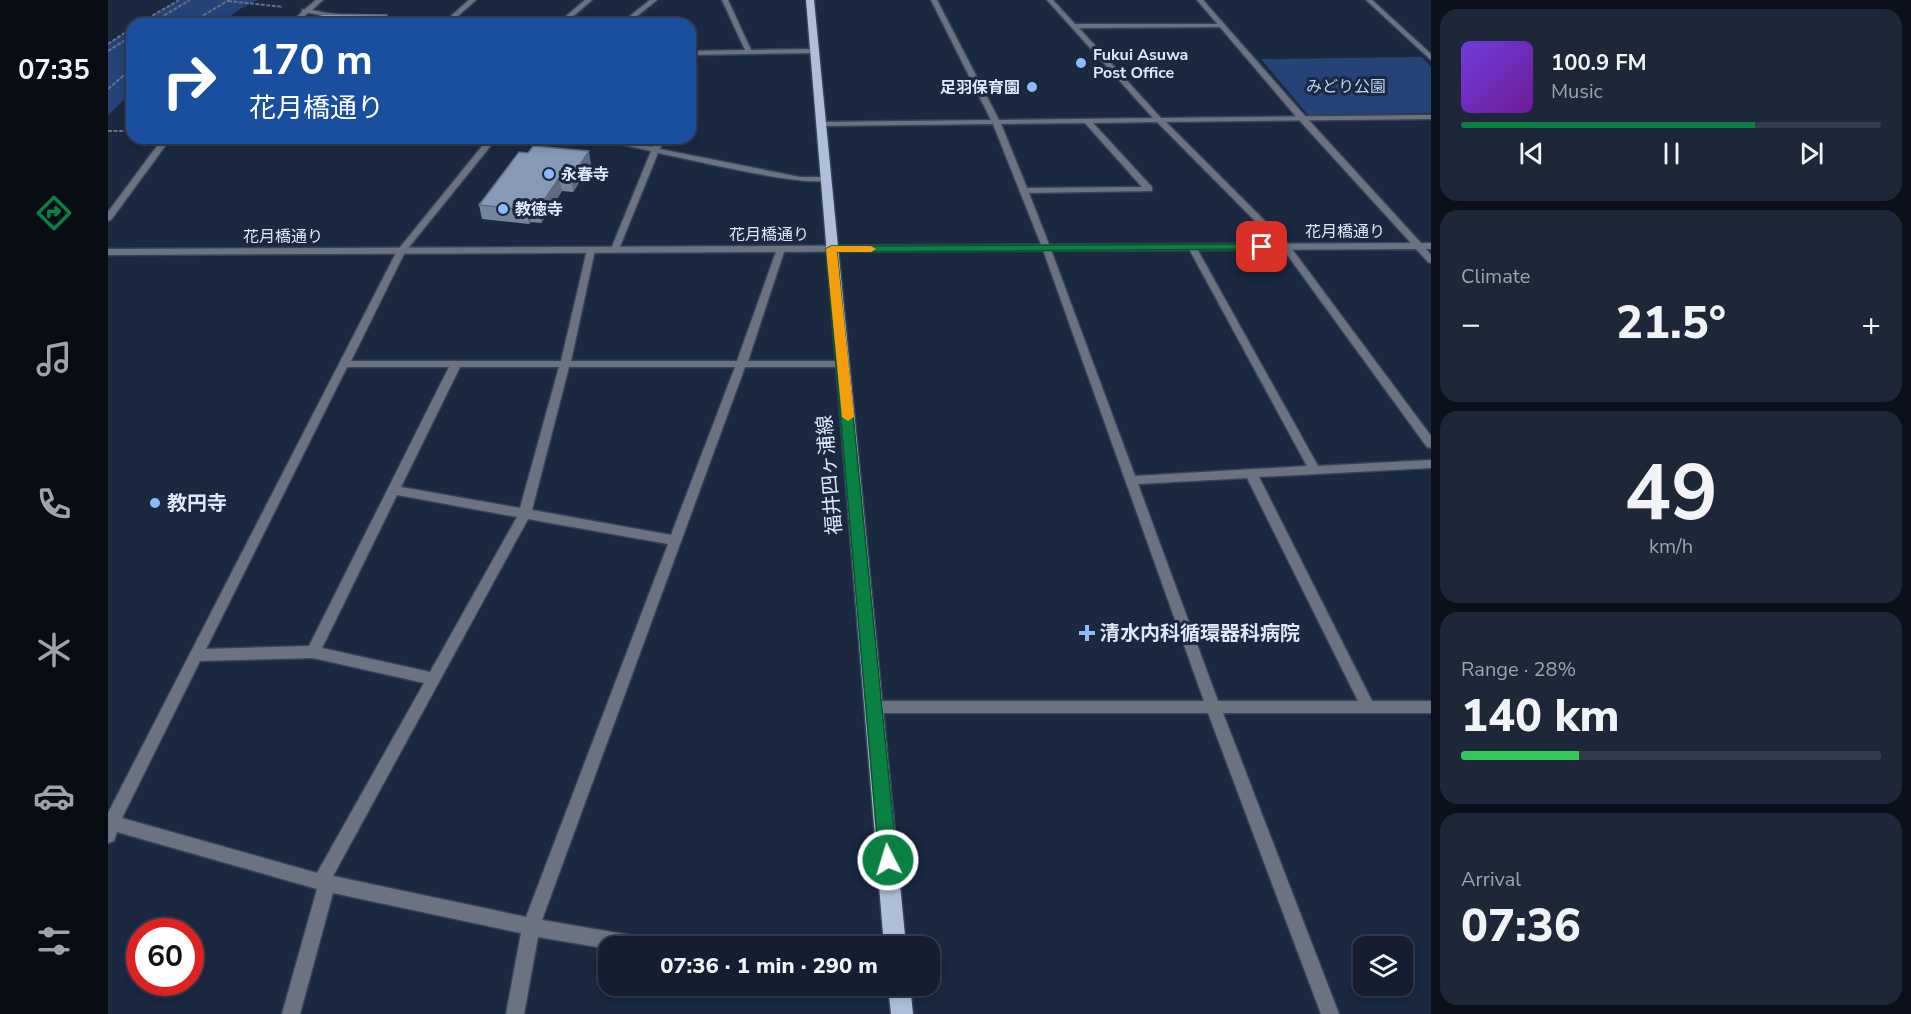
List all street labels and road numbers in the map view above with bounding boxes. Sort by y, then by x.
street label: 花月橋通り [1305,221,1385,243]
street label: 花月橋通り [729,224,809,246]
street label: 花月橋通り [243,226,323,248]
street label: 福井四ヶ浦線 [811,414,848,536]

